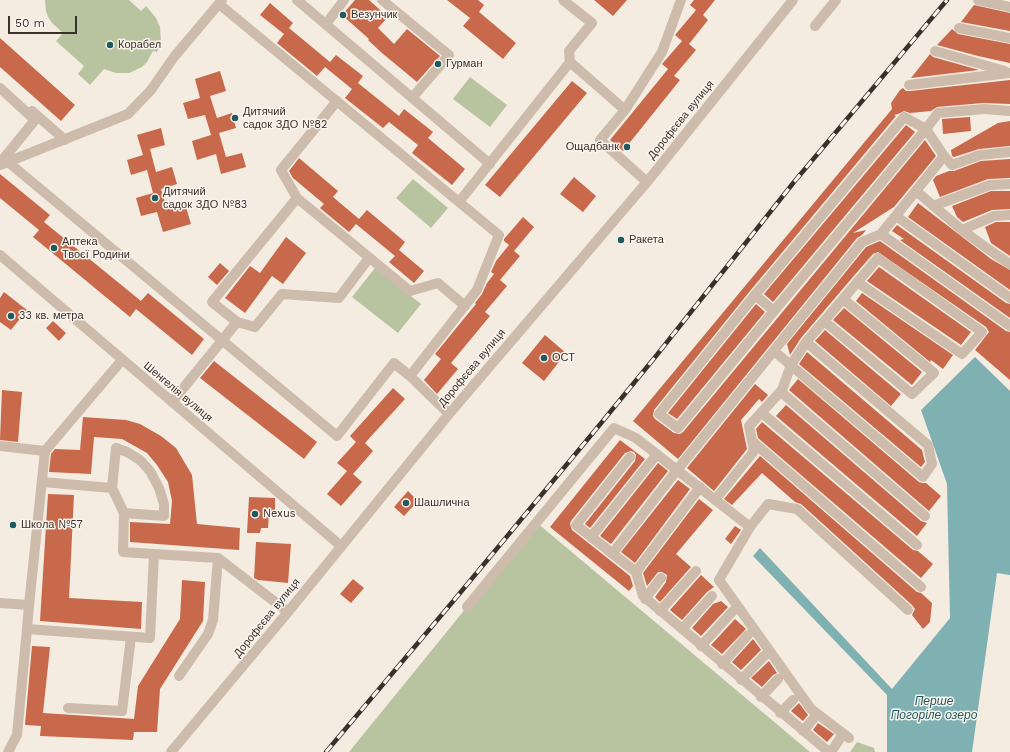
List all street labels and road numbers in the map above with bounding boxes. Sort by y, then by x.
street label: Дорофєєва вулиця [645,78,717,162]
street label: Дорофєєва вулиця [436,326,508,410]
street label: Шенгелія вулиця [141,359,215,425]
street label: Дорофєєва вулиця [231,576,303,660]

